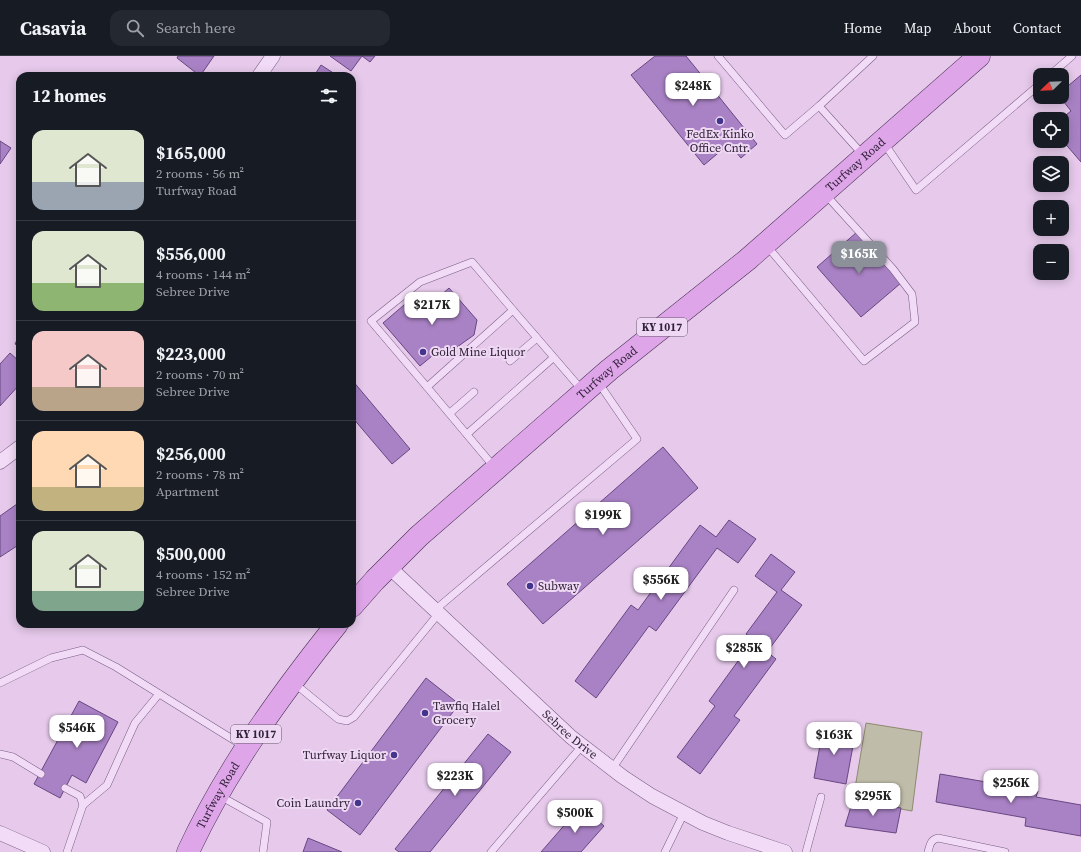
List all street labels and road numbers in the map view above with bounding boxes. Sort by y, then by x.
street label: Turfway Road [822,134,889,195]
road number: KY 1017 [637,318,687,336]
street label: Turfway Road [573,342,641,403]
street label: Sebree Drive [539,706,601,763]
road number: KY 1017 [231,725,281,743]
street label: Turfway Road [193,759,243,832]

